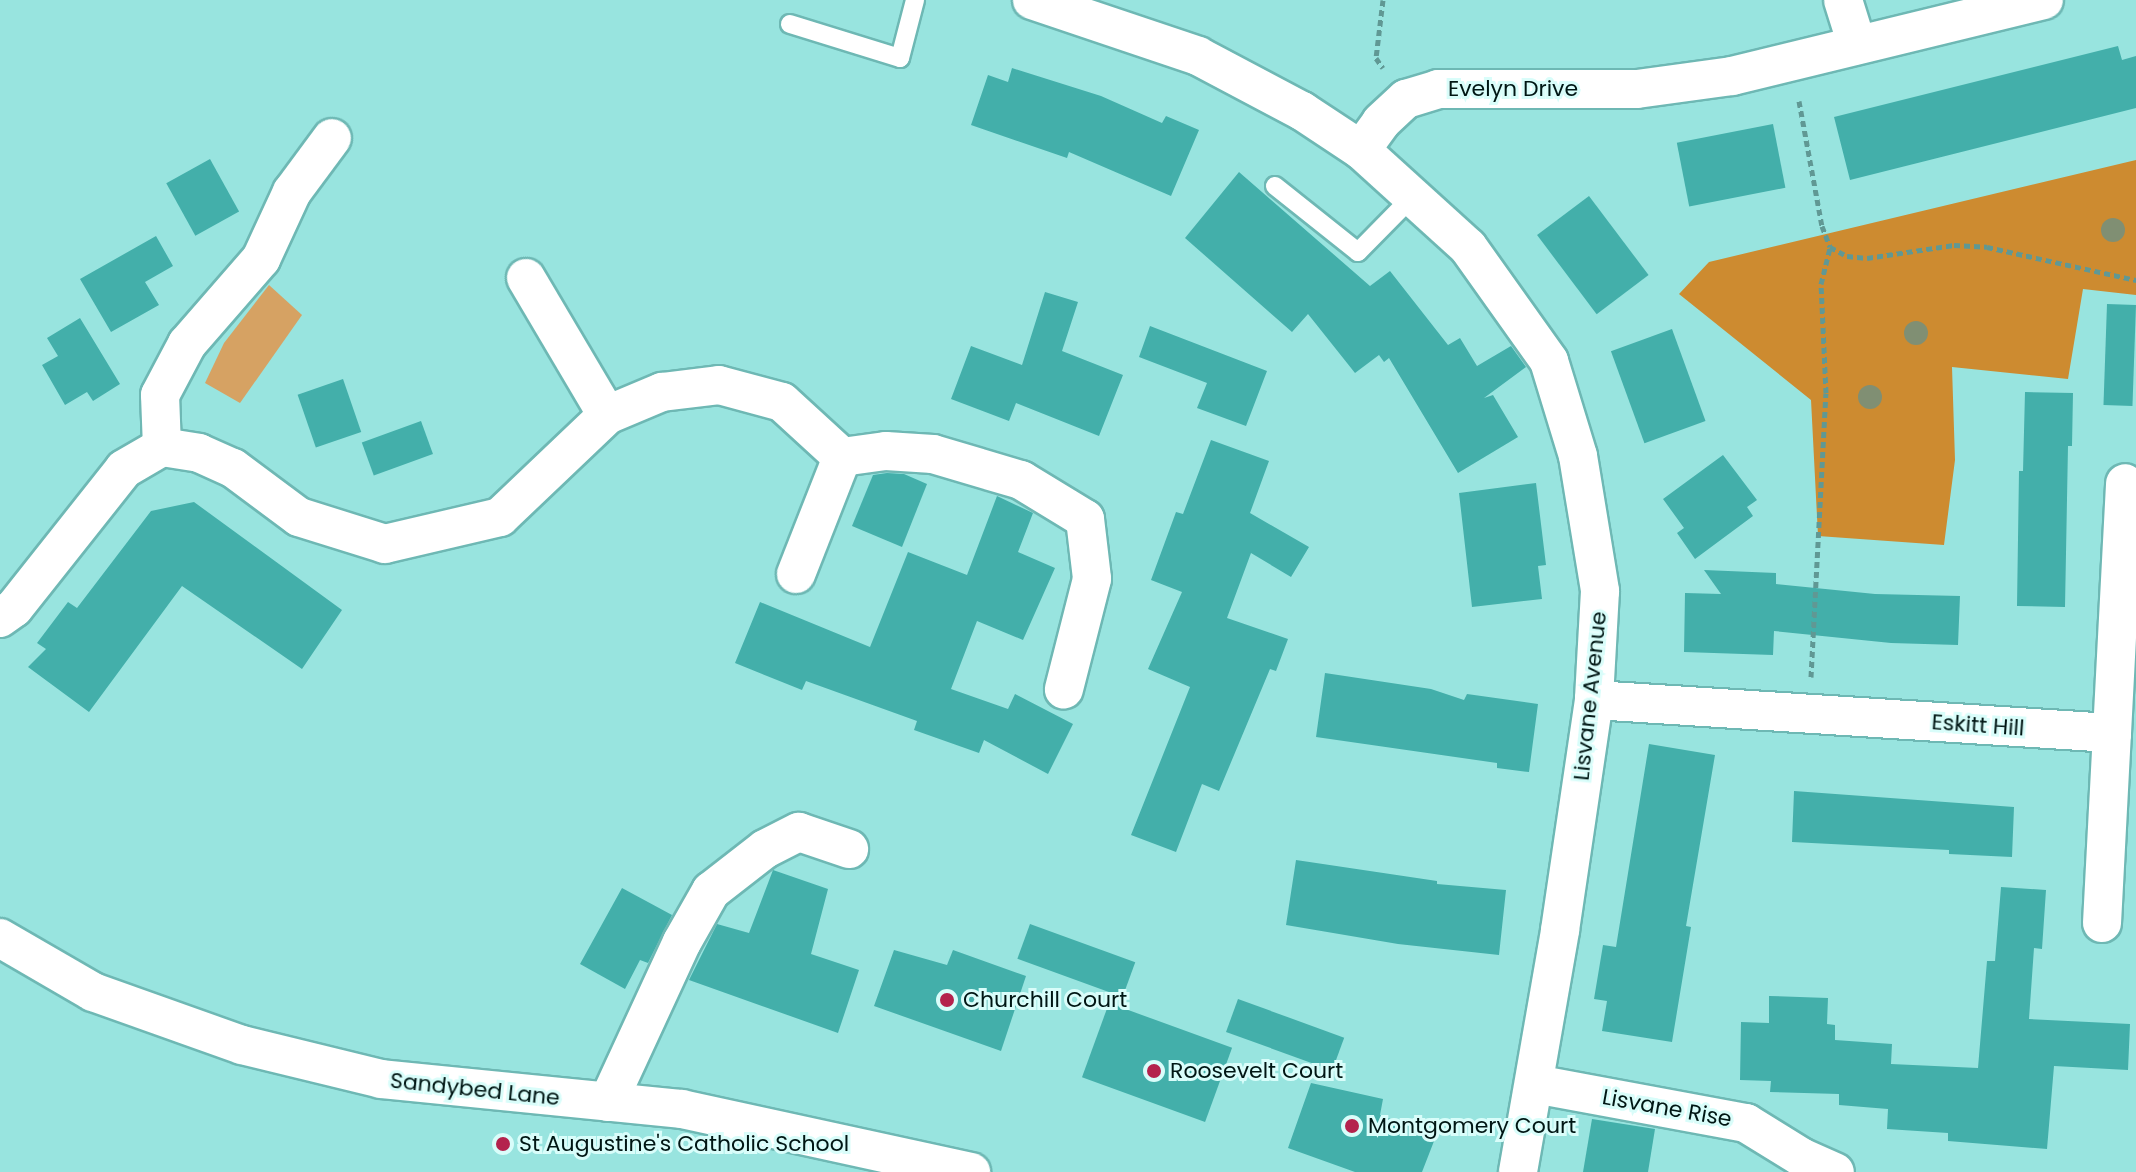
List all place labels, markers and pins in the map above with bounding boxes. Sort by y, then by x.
place label: Churchill Court [963,987,1127,1013]
marker: Churchill Court [938,991,956,1009]
place label: Roosevelt Court [1170,1058,1343,1084]
marker: Roosevelt Court [1145,1062,1163,1080]
place label: Montgomery Court [1368,1113,1576,1139]
marker: Montgomery Court [1343,1117,1361,1135]
place label: St Augustine's Catholic School [519,1131,849,1157]
marker: St Augustine's Catholic School [494,1135,512,1153]

